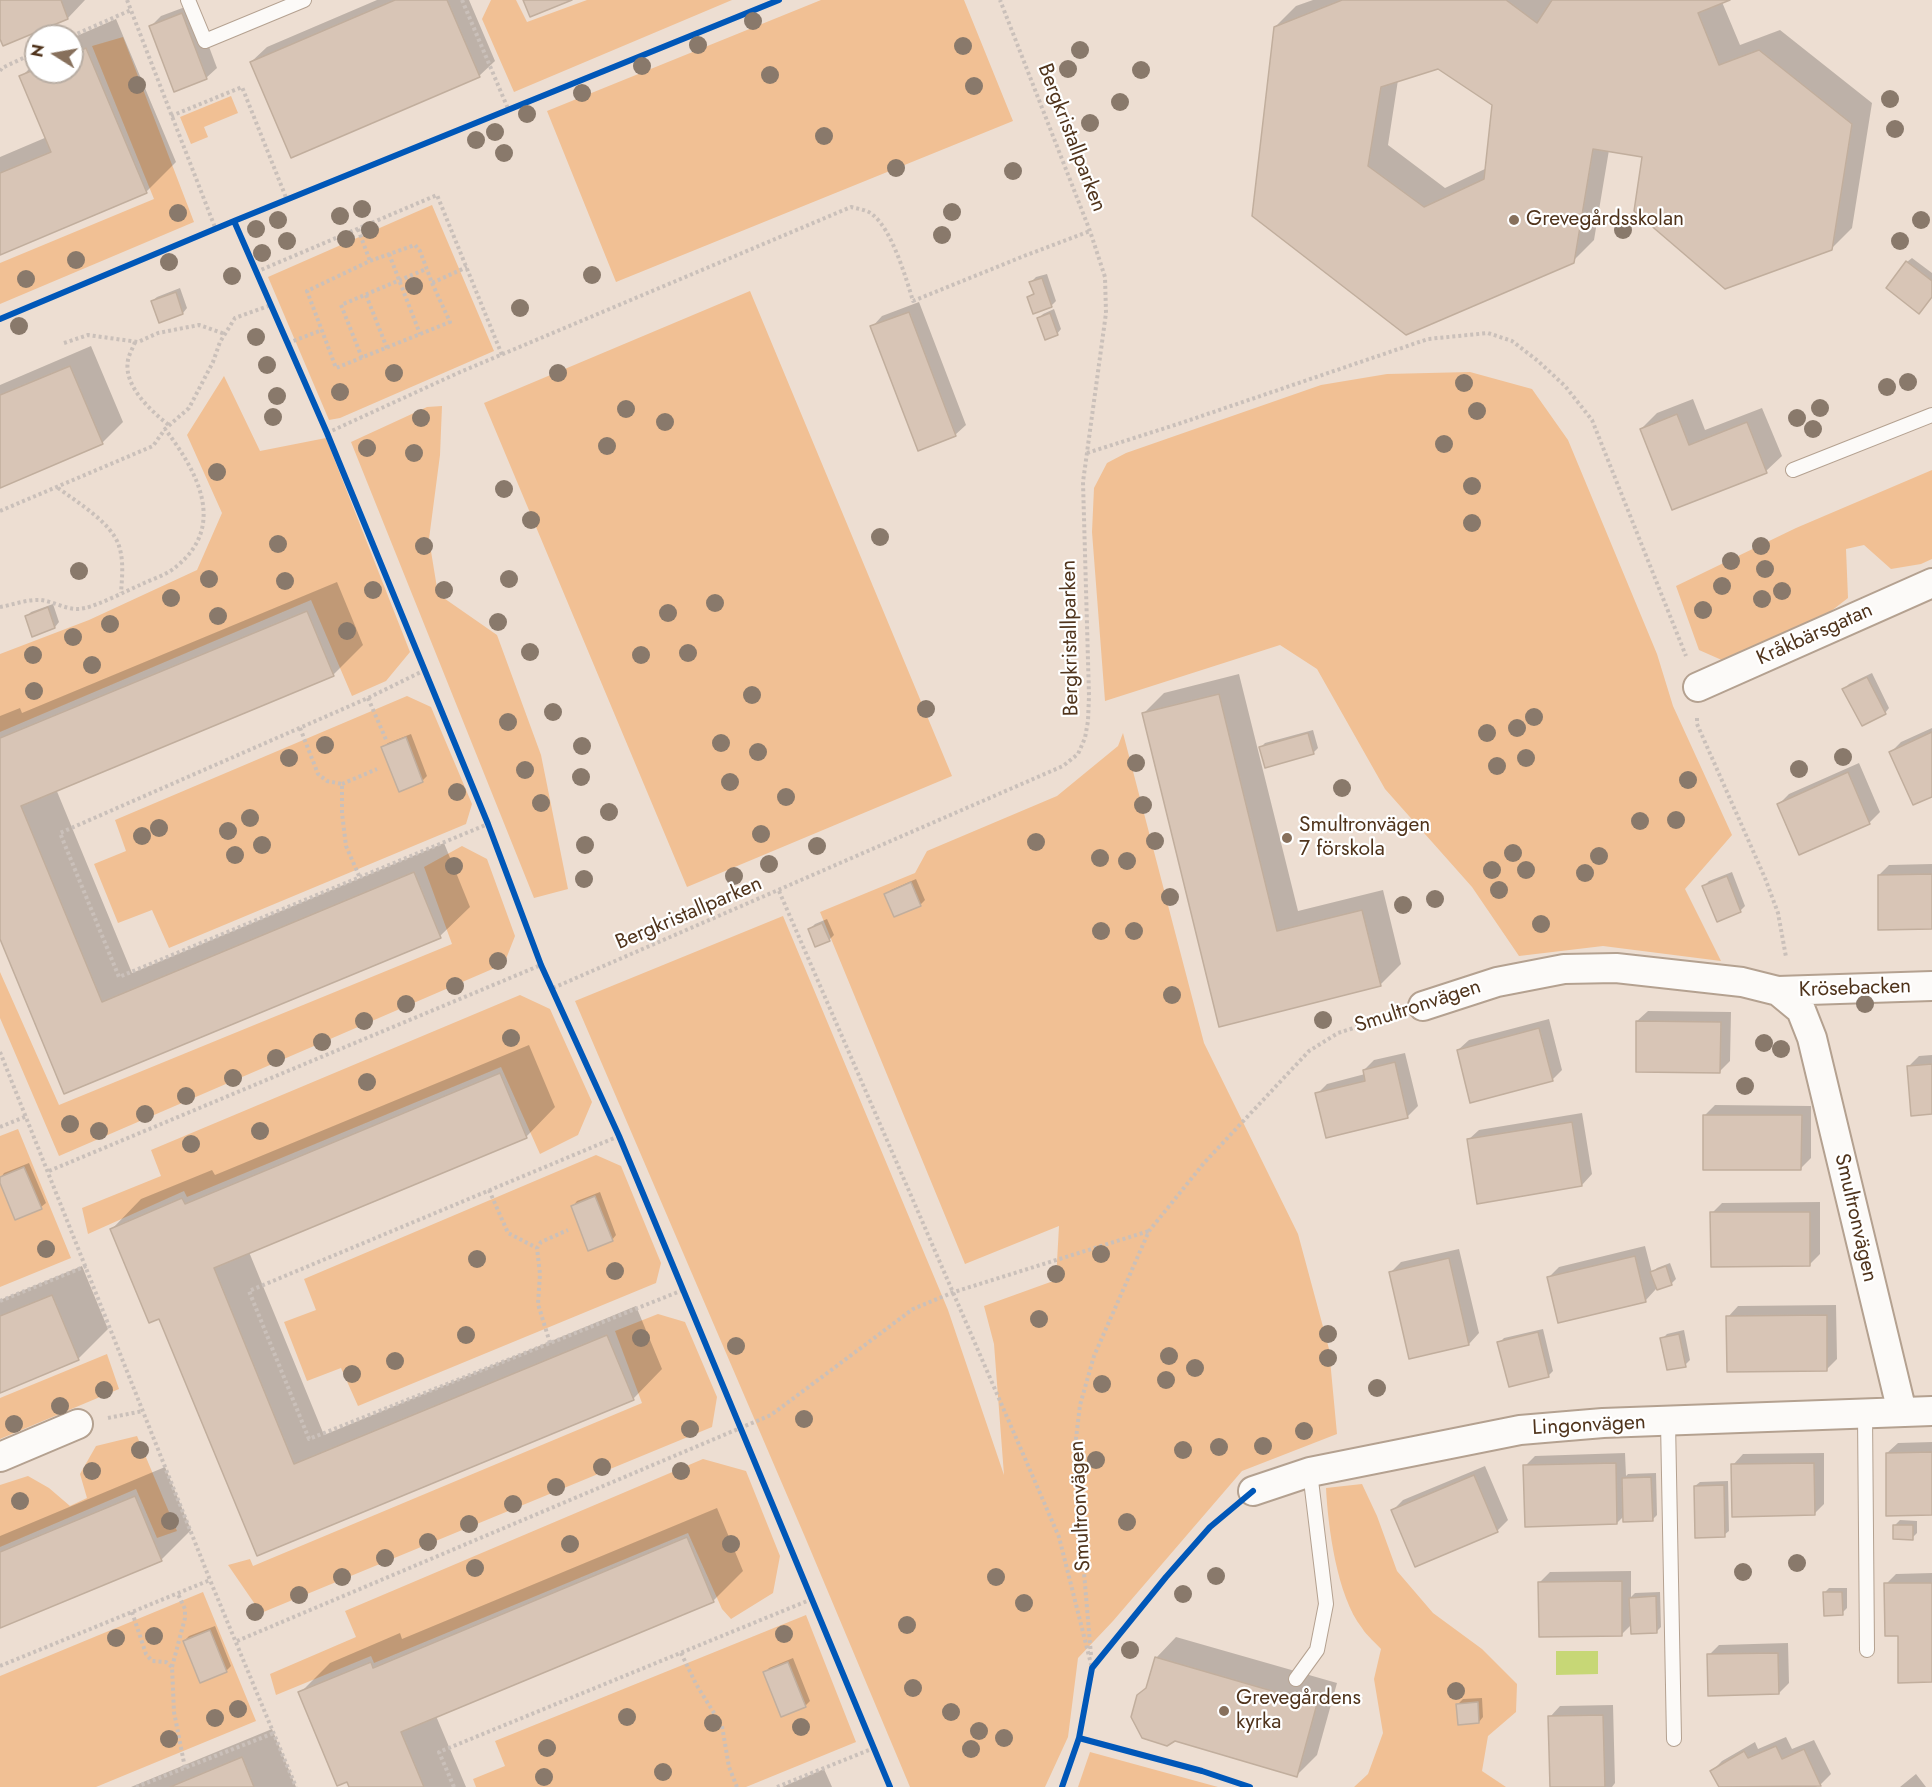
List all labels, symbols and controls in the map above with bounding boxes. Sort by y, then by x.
north arrow [24,24,84,84]
text: N [25,42,50,59]
street label: Bergkristallparken [1031,60,1111,216]
place label: Grevegårdsskolan [1526,207,1684,233]
marker: Grevegårdsskolan [1507,213,1521,227]
street label: Bergkristallparken [1057,559,1085,717]
street label: Kråkbärsgatan [1753,598,1877,672]
place label: Smultronvägen 7 förskola [1299,813,1430,863]
marker: Smultronvägen 7 förskola [1280,831,1294,845]
street label: Bergkristallparken [612,872,766,956]
street label: Krösebacken [1798,974,1912,1004]
street label: Smultronvägen [1352,975,1484,1039]
street label: Smultronvägen [1828,1151,1882,1285]
street label: Lingonvägen [1532,1410,1646,1442]
street label: Smultronvägen [1065,1440,1097,1572]
place label: Grevegårdens kyrka [1236,1686,1361,1736]
marker: Grevegårdens kyrka [1217,1704,1231,1718]

